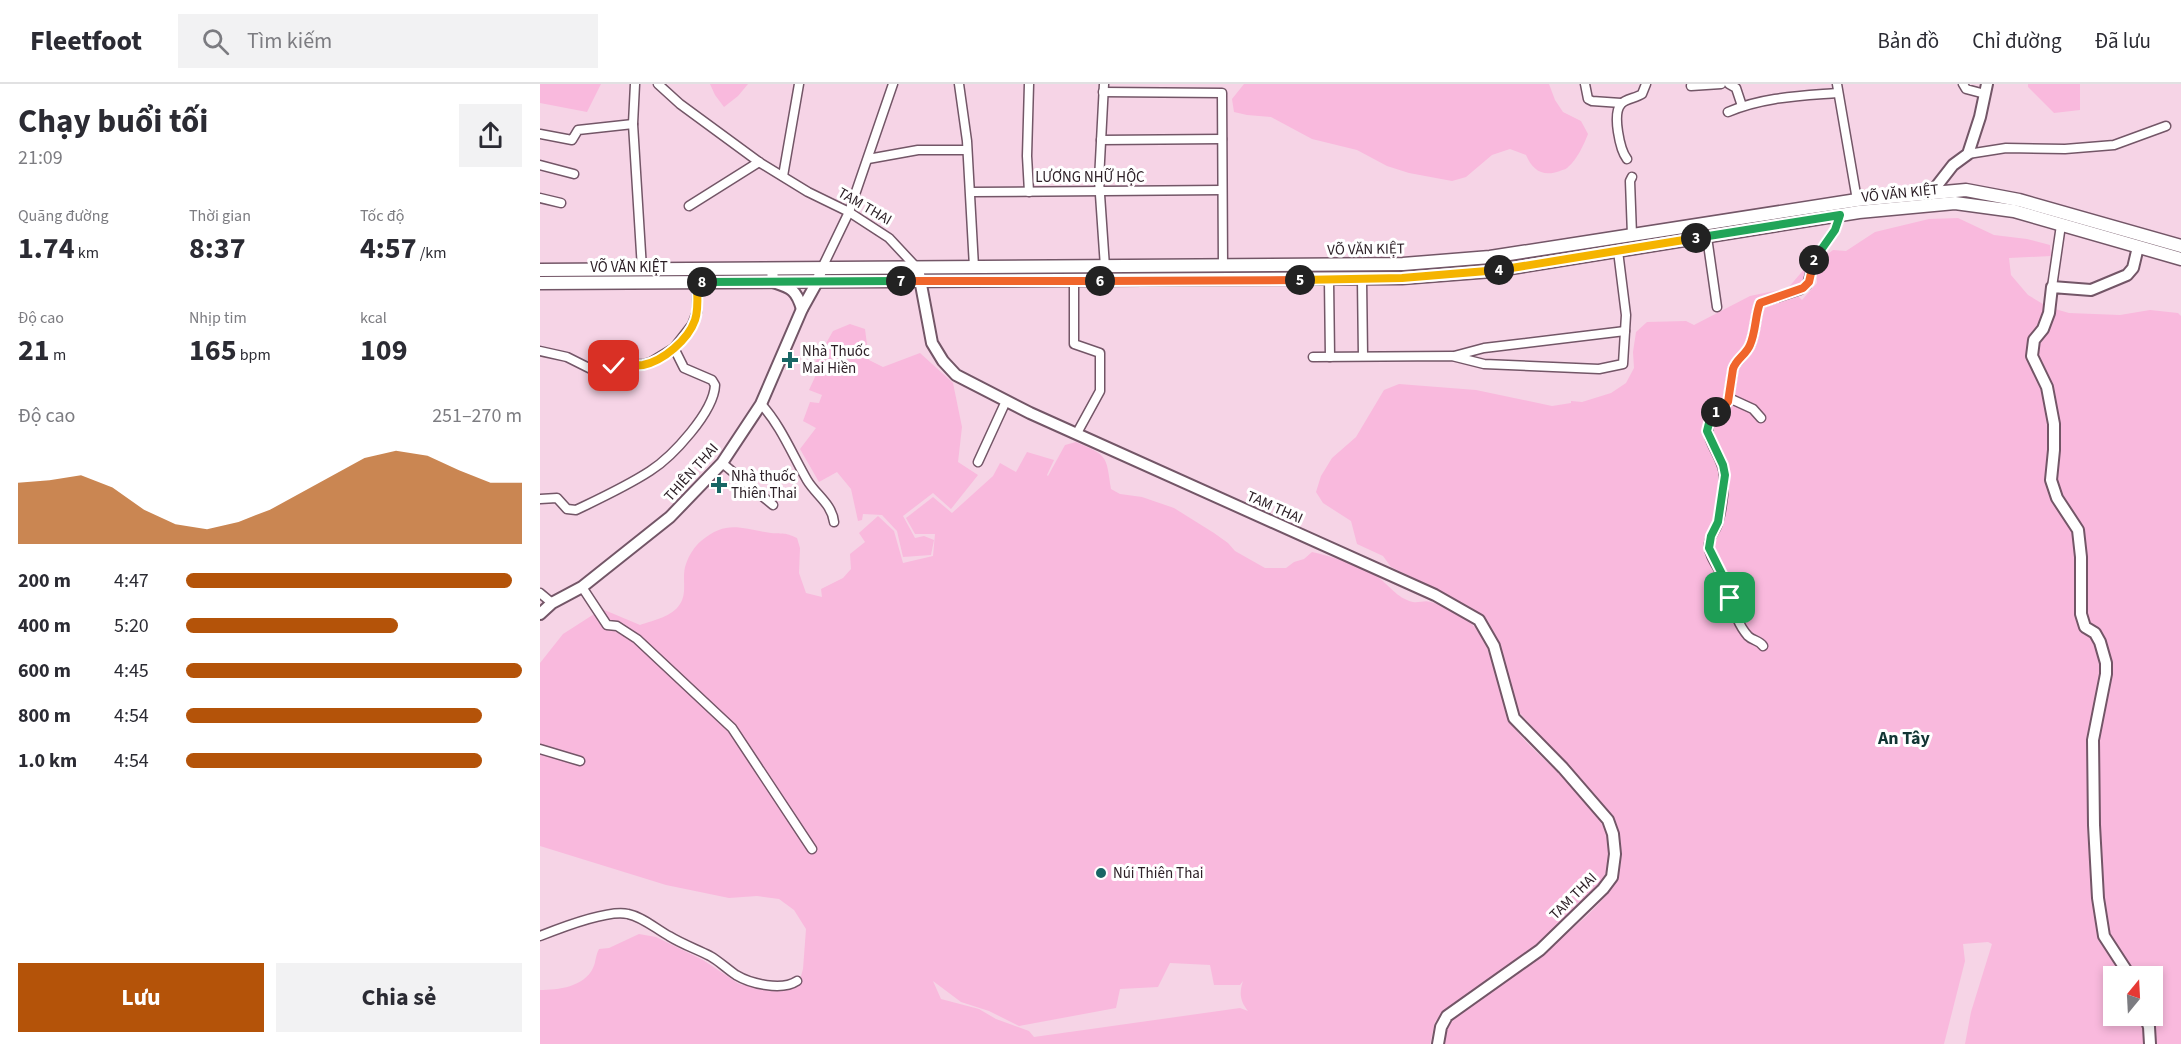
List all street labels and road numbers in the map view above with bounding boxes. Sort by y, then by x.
street label: LƯƠNG NHỮ HỘC [1035,167,1145,188]
street label: VÕ VĂN KIỆT [1860,179,1940,208]
street label: TAM THAI [834,182,896,230]
street label: VÕ VĂN KIỆT [1327,238,1405,261]
street label: VÕ VĂN KIỆT [590,257,668,278]
street label: THIÊN THAI [659,438,723,506]
street label: TAM THAI [1243,486,1306,529]
street label: TAM THAI [1545,868,1602,925]

